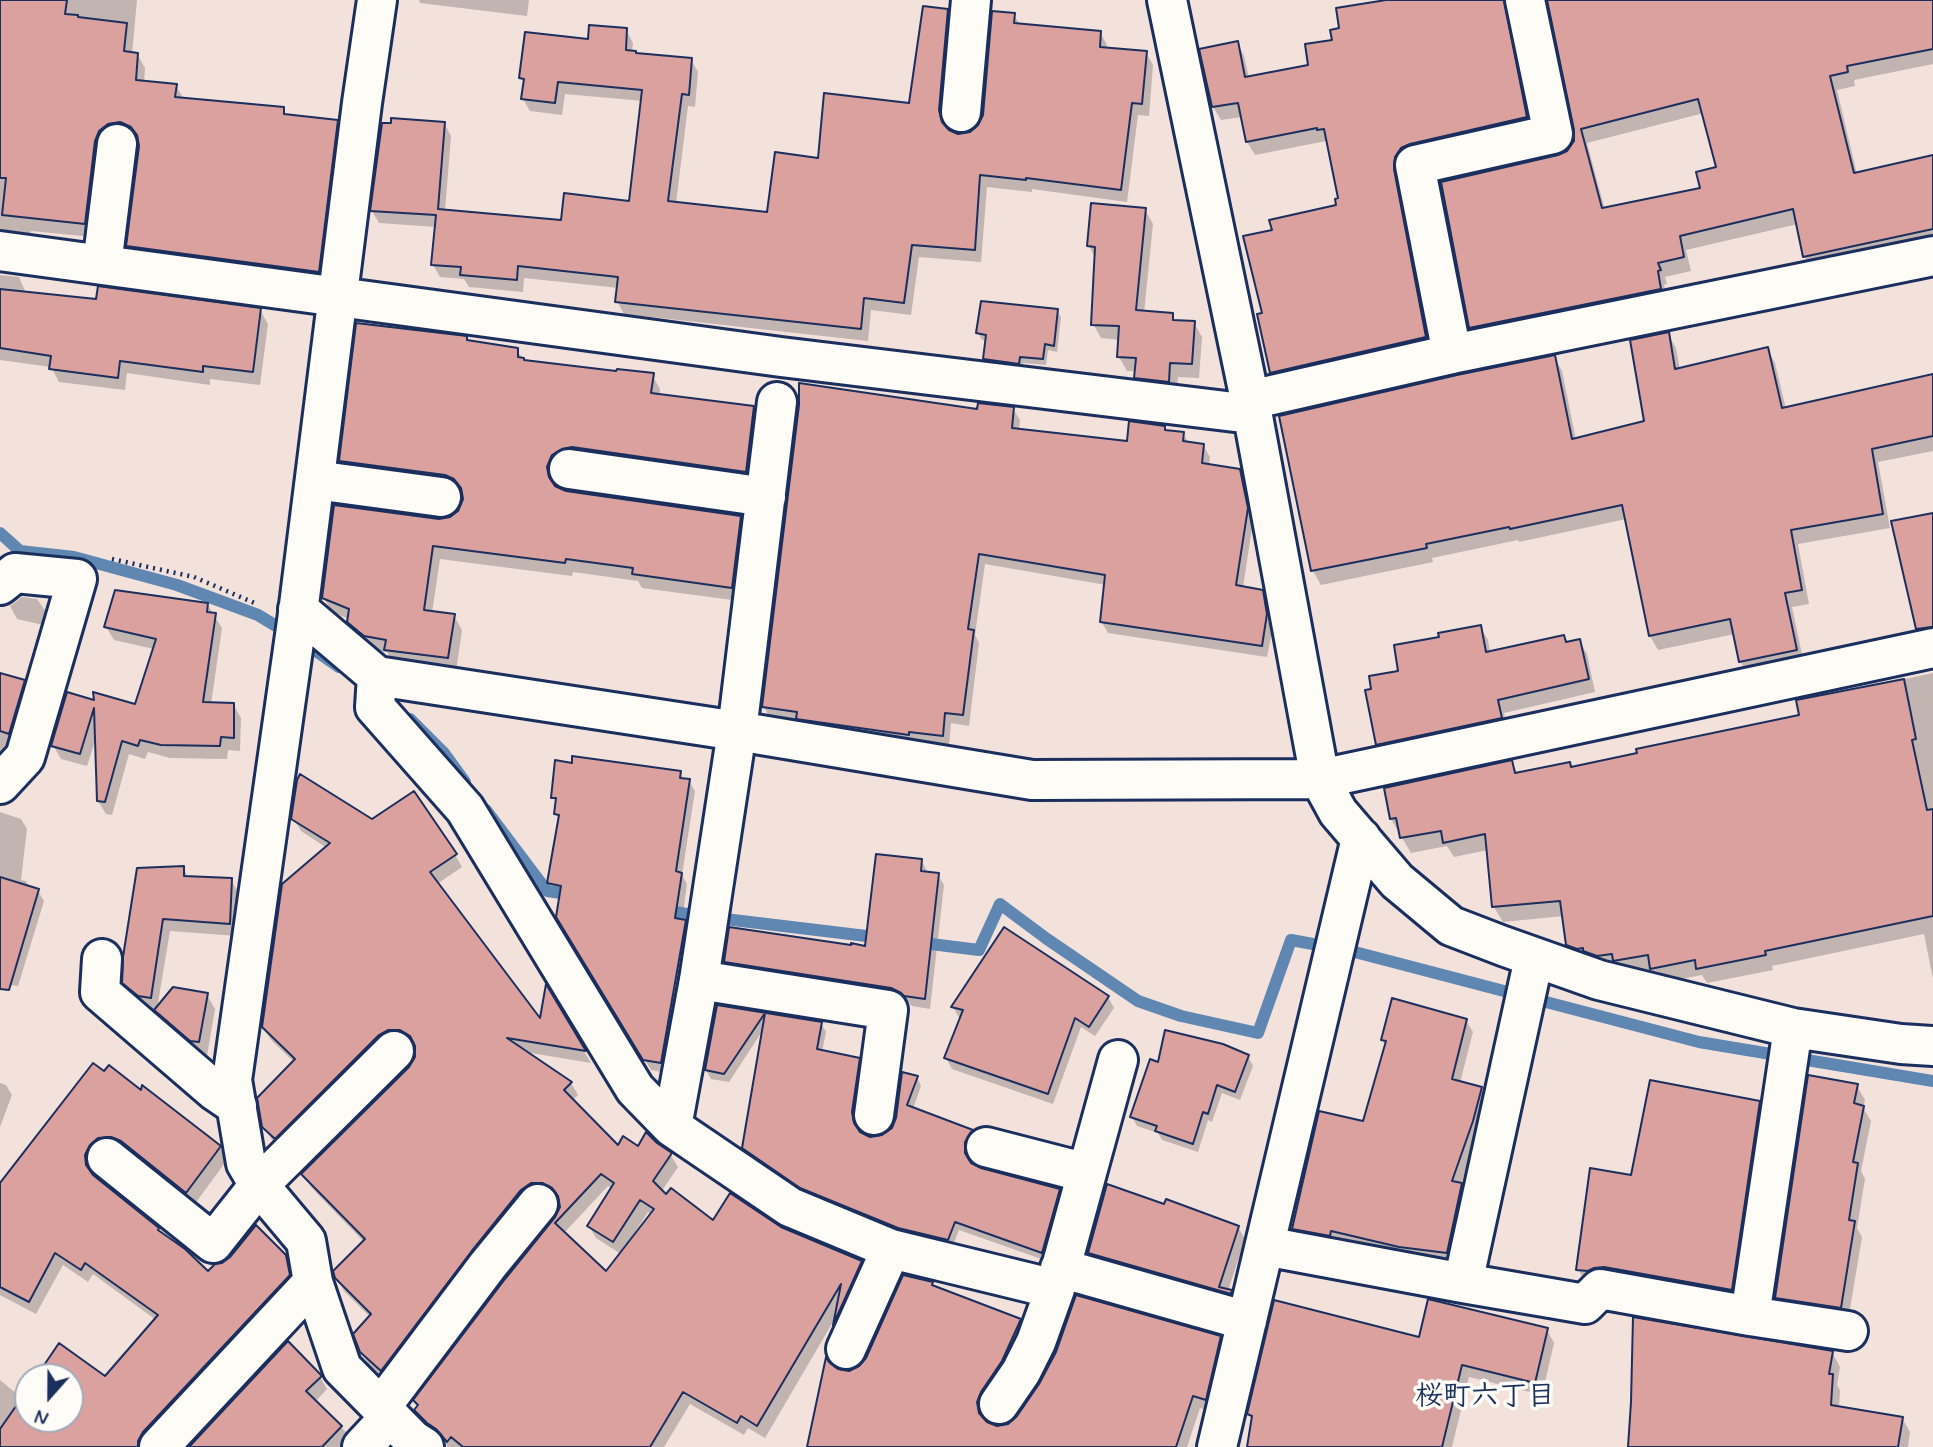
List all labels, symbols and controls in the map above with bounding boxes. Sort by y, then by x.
north arrow [14,1363,84,1433]
district label: 桜町六丁目 [1415,1381,1555,1415]
text: N [32,1402,52,1430]

